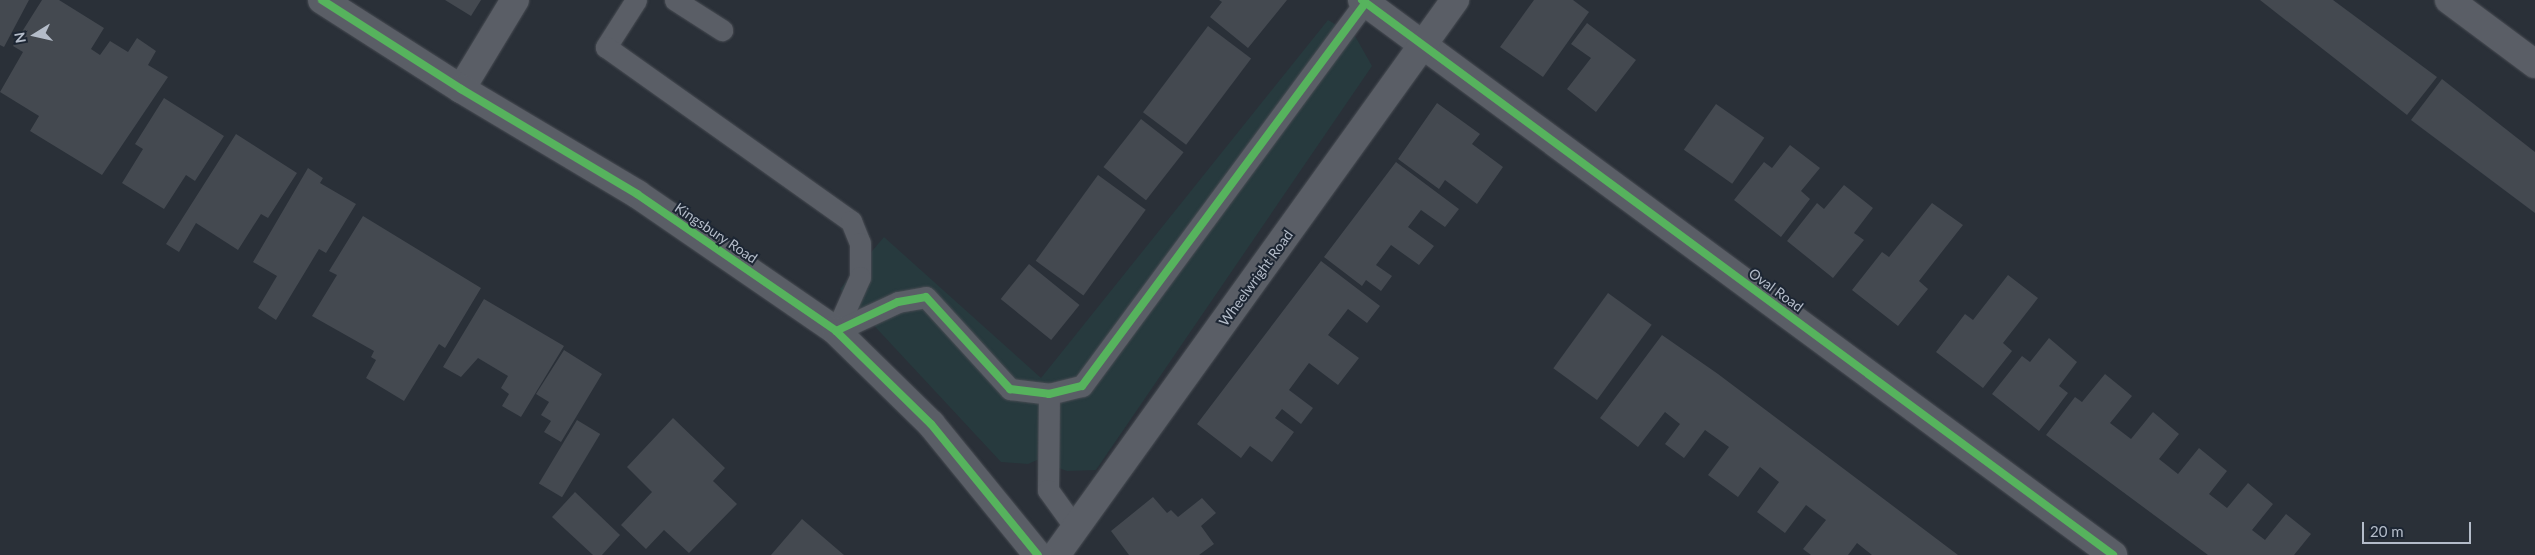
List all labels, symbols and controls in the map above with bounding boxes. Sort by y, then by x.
north arrow [10,10,60,60]
text: N [10,31,29,44]
street label: Kingsbury Road [671,199,761,267]
street label: Wheelwright Road [1216,227,1296,329]
street label: Oval Road [1746,265,1806,315]
scale bar [2365,512,2474,544]
text: 20 m [2370,522,2404,540]

